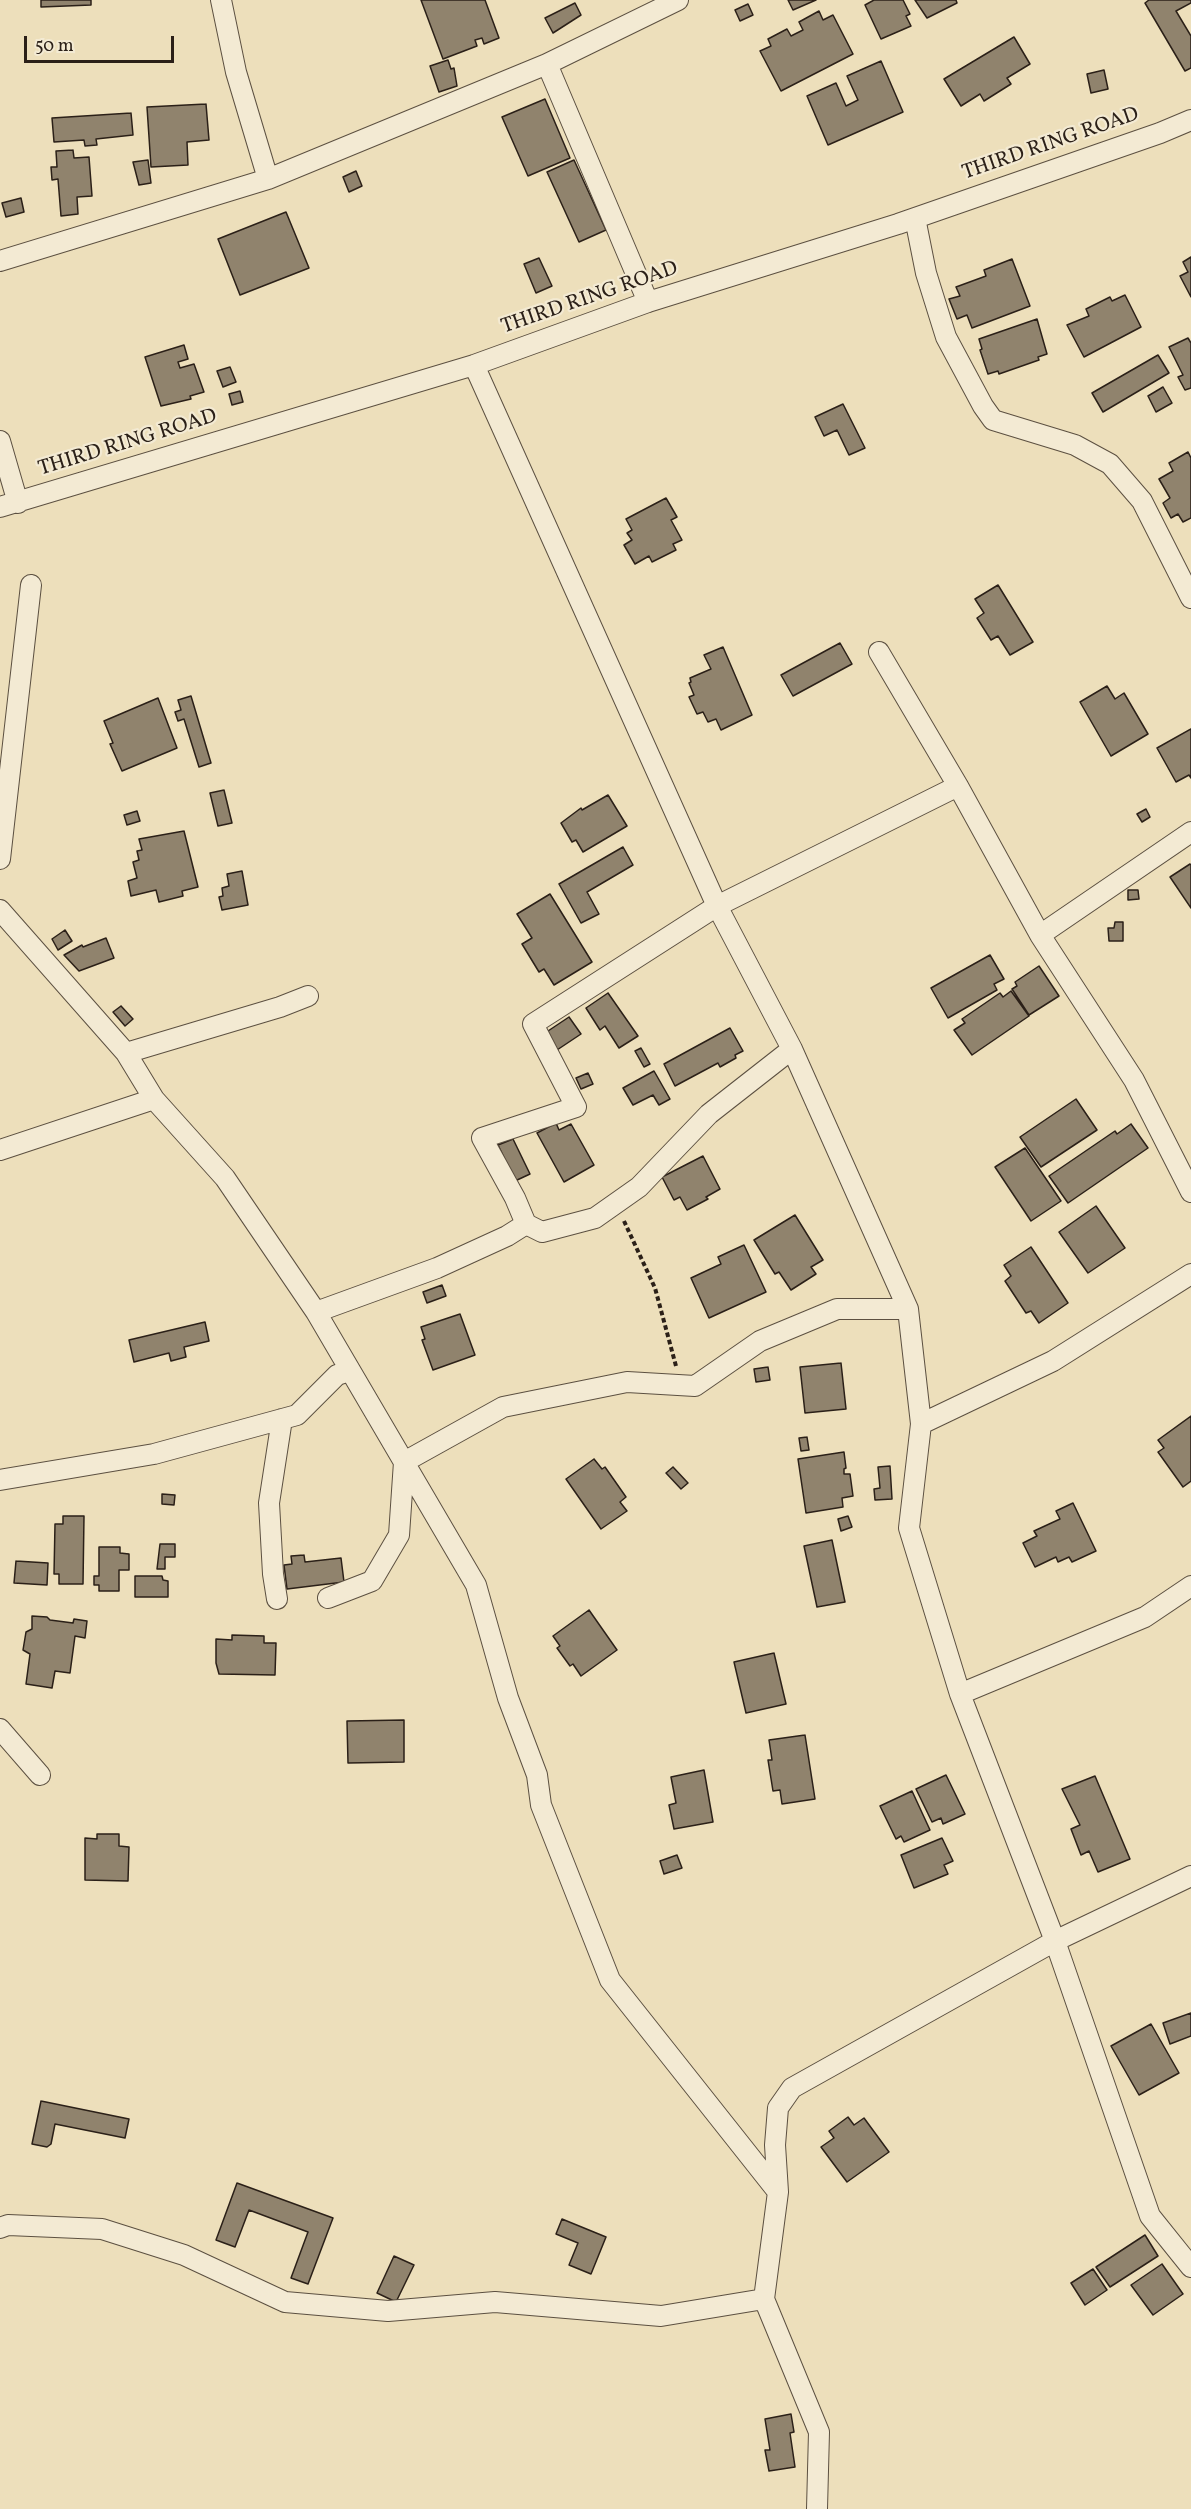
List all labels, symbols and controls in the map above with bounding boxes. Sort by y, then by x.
scale bar [27,24,177,62]
text: 50 m [35,34,74,59]
street label: THIRD RING ROAD [959,103,1143,187]
street label: THIRD RING ROAD [498,257,682,341]
street label: THIRD RING ROAD [36,405,220,483]

